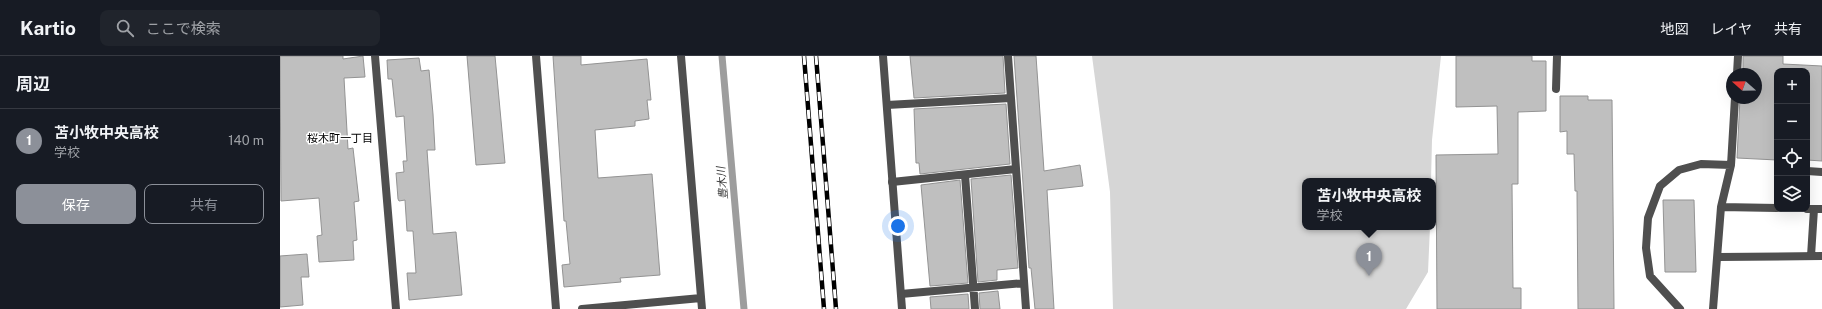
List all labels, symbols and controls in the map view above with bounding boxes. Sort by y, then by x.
search box [100,10,380,46]
text: Kartio [20,17,76,39]
icon: search [114,17,136,39]
text: ここで検索 [146,20,221,37]
text: 地図 [1660,21,1688,37]
text: レイヤ [1710,21,1752,37]
text: 共有 [1774,21,1802,37]
north arrow [1726,68,1762,104]
map controls [1774,68,1810,212]
button: + [1774,68,1810,104]
text: 周辺 [16,74,50,94]
button: − [1774,104,1810,140]
text: 苫小牧中央高校 [54,124,159,141]
district label: 桜木町一丁目 [307,132,373,144]
text: 1 [26,133,32,148]
text: 140 m [228,133,264,148]
button: locate [1774,140,1810,176]
text: 学校 [54,145,80,160]
water label: 豊木川 [714,165,729,200]
button: layers [1774,176,1810,212]
popup [1302,178,1436,230]
button: 保存 [16,184,136,224]
button: 共有 [144,184,264,224]
text: 苫小牧中央高校 [1316,187,1422,204]
text: 学校 [1316,208,1343,223]
your location [888,216,908,236]
pin: 1 [1356,243,1382,276]

